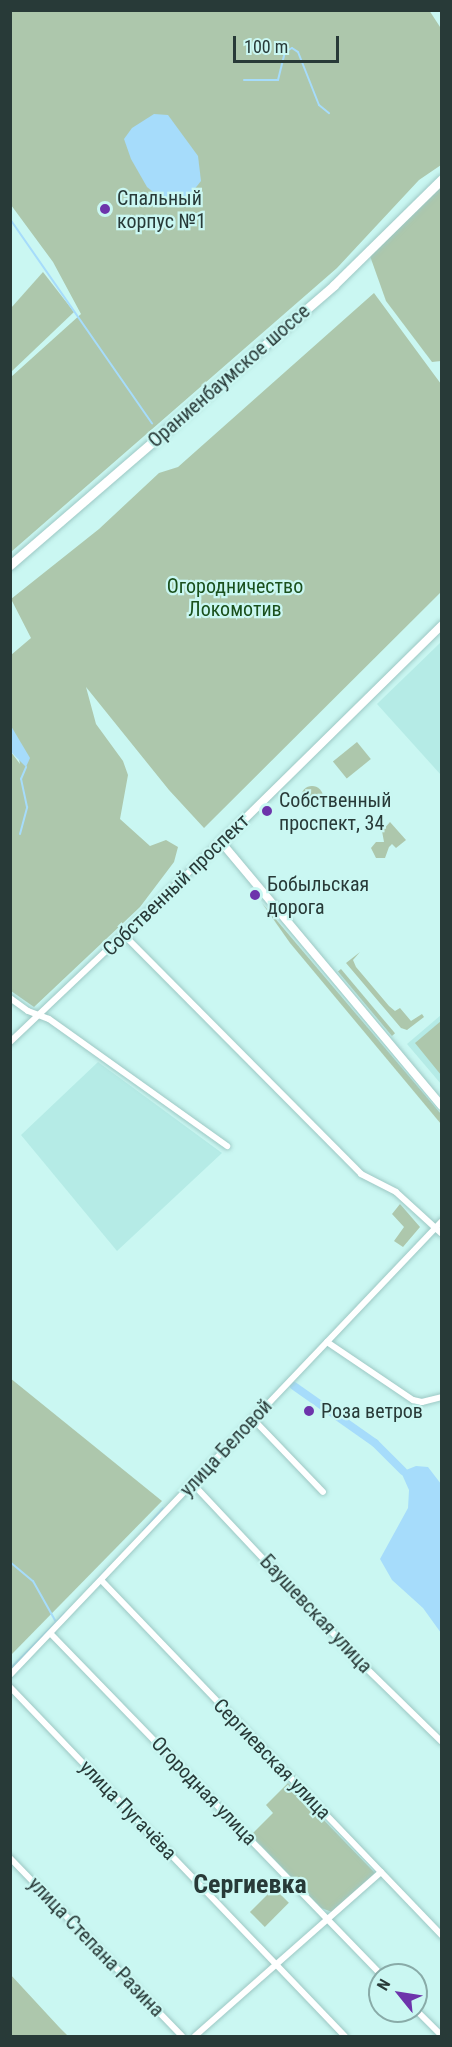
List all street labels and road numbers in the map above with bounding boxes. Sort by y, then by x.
street label: Ораниенбаумское шоссе [143,299,315,453]
street label: Собственный проспект [98,809,254,961]
street label: улица Беловой [175,1395,277,1501]
street label: Баушевская улица [255,1550,377,1678]
street label: Сергиевская улица [208,1694,336,1824]
street label: Огородная улица [146,1732,262,1850]
street label: улица Пугачёва [74,1755,182,1865]
street label: улица Степана Разина [23,1872,169,2022]

